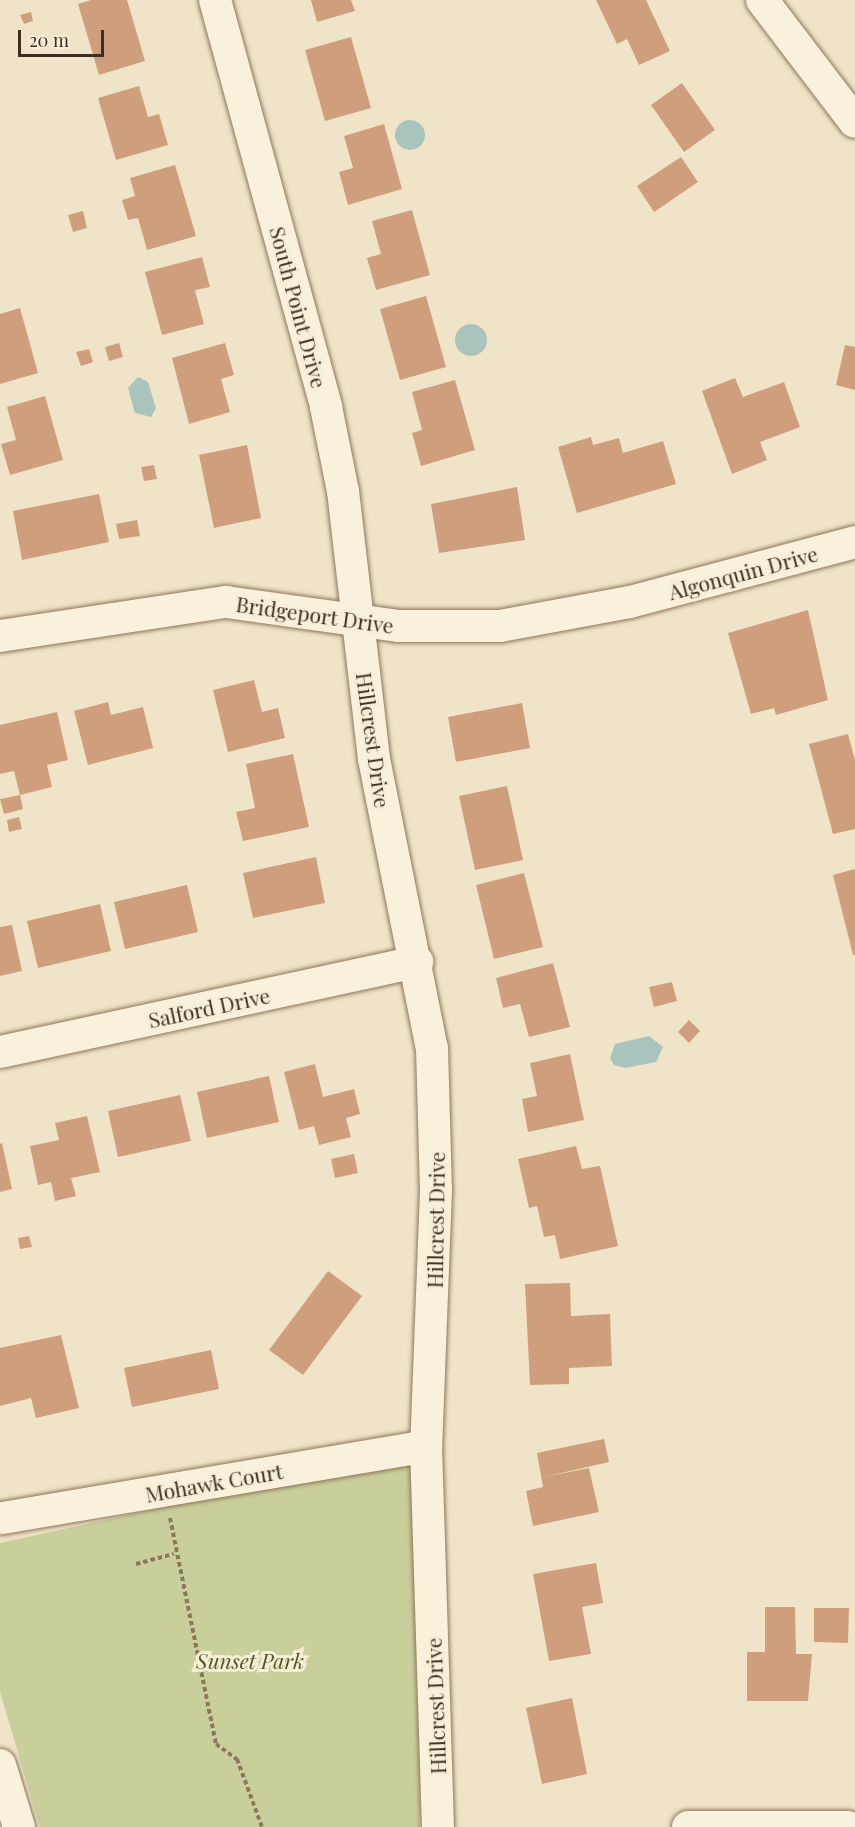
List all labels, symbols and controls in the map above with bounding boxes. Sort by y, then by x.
scale bar [21,18,106,56]
text: 20 m [29,28,69,52]
street label: South Point Drive [265,223,333,391]
street label: Algonquin Drive [666,540,820,604]
street label: Bridgeport Drive [234,590,396,638]
street label: Hillcrest Drive [352,670,396,810]
street label: Salford Drive [146,982,272,1032]
street label: Hillcrest Drive [421,1151,449,1289]
street label: Mohawk Court [143,1457,285,1507]
street label: Hillcrest Drive [420,1637,450,1775]
park label: Sunset Park [196,1647,304,1673]

